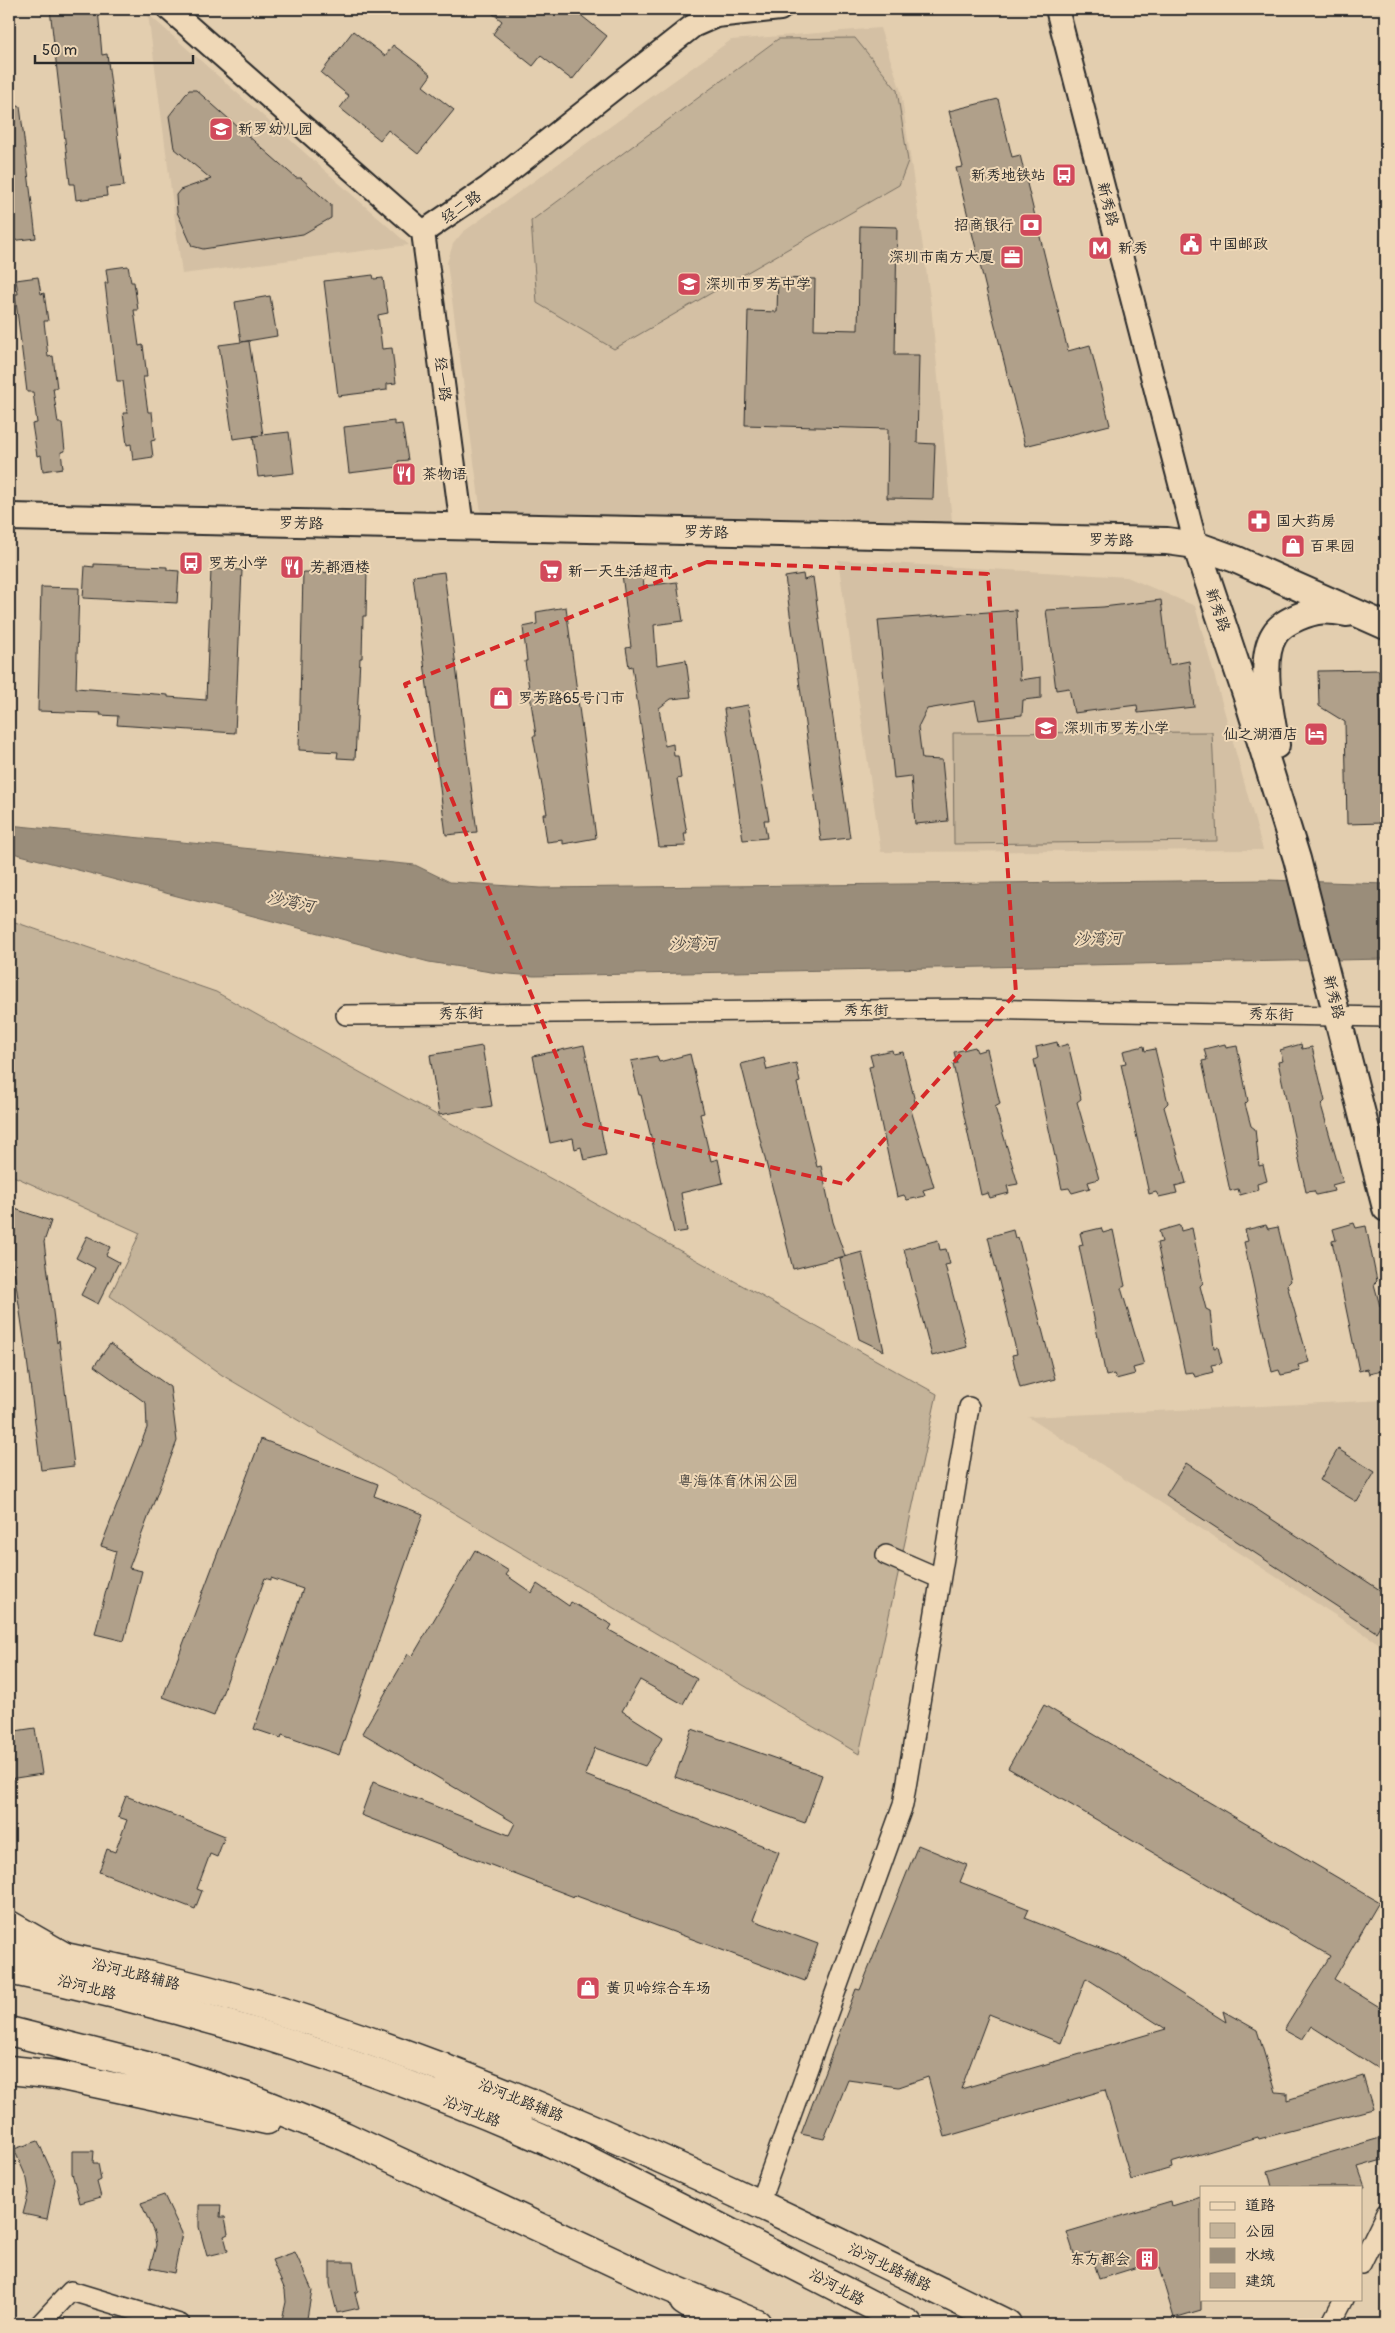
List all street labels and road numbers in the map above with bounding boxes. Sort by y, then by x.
street label: 新秀路 [1093,180,1122,228]
street label: 经二路 [437,187,485,228]
street label: 经一路 [430,356,455,403]
street label: 罗芳路 [278,514,324,533]
street label: 罗芳路 [683,523,729,542]
street label: 罗芳路 [1088,531,1134,550]
street label: 新秀路 [1201,586,1234,635]
street label: 新秀路 [1319,973,1348,1021]
street label: 秀东街 [843,1001,889,1020]
street label: 秀东街 [438,1004,484,1023]
street label: 秀东街 [1248,1005,1294,1024]
street label: 沿河北路辅路 [90,1954,182,1995]
street label: 沿河北路 [55,1971,118,2004]
street label: 沿河北路辅路 [476,2075,566,2126]
street label: 沿河北路 [440,2091,503,2132]
street label: 沿河北路辅路 [845,2239,934,2296]
street label: 沿河北路 [806,2265,868,2310]

